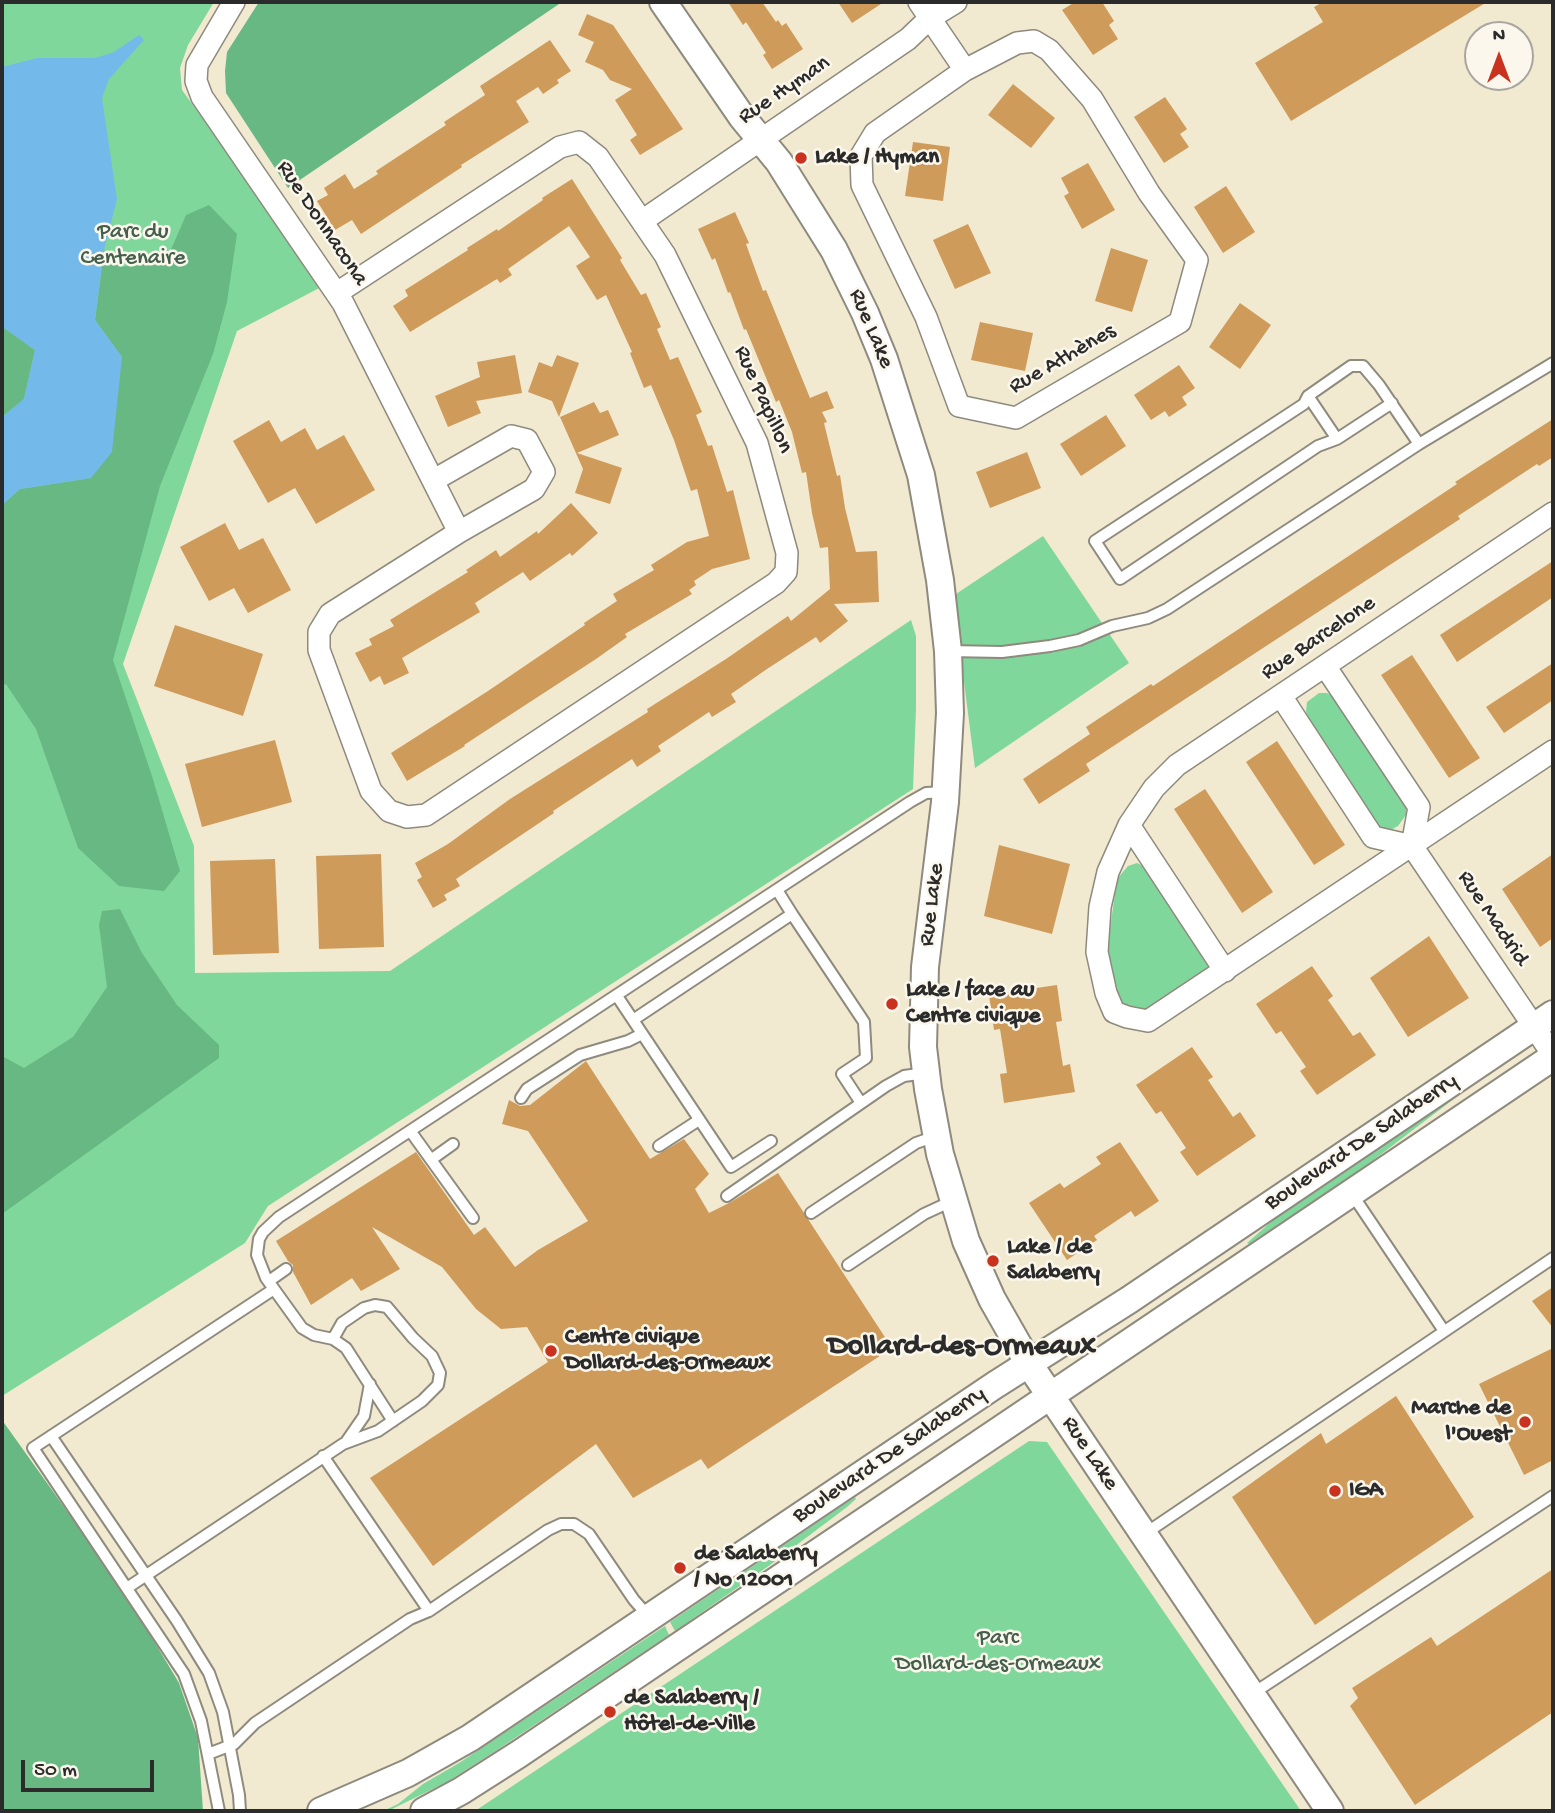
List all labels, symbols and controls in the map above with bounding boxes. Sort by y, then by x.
north arrow [1464,21,1534,91]
text: N [1493,25,1505,48]
street label: Rue Hyman [734,50,836,132]
place label: Lake / Hyman [815,144,939,172]
marker: Lake / Hyman [793,150,809,166]
street label: Rue Donnacona [269,156,373,292]
park label: Parc du Centenaire [80,219,186,273]
street label: Rue Lake [841,285,899,373]
street label: Rue Athènes [1005,318,1121,402]
street label: Rue Papillon [726,342,798,458]
street label: Rue Barcelone [1256,591,1382,687]
street label: Rue Lake [914,862,952,948]
street label: Rue Madrid [1450,866,1534,972]
place label: Lake / face au Centre civique [906,977,1040,1031]
marker: Lake / face au Centre civique [884,996,900,1012]
street label: Boulevard De Salaberry [1260,1068,1464,1218]
place label: Lake / de Salaberry [1007,1234,1100,1288]
marker: Lake / de Salaberry [985,1253,1001,1269]
place label: Centre civique Dollard-des-Ormeaux [565,1324,771,1378]
district label: Dollard-des-Ormeaux [828,1330,1096,1366]
marker: Centre civique Dollard-des-Ormeaux [543,1343,559,1359]
street label: Boulevard De Salaberry [788,1381,992,1531]
place label: Marche de l'Ouest [1411,1395,1511,1449]
street label: Rue Lake [1054,1412,1124,1496]
marker: Marche de l'Ouest [1517,1414,1533,1430]
place label: IGA [1349,1477,1383,1505]
marker: IGA [1327,1483,1343,1499]
place label: de Salaberry / No 12001 [694,1541,818,1595]
marker: de Salaberry / No 12001 [672,1560,688,1576]
park label: Parc Dollard-des-Ormeaux [895,1625,1101,1679]
place label: de Salaberry / Hôtel-de-Ville [624,1685,759,1739]
marker: de Salaberry / Hôtel-de-Ville [602,1704,618,1720]
scale bar [24,1746,158,1790]
text: 50 m [34,1759,77,1784]

